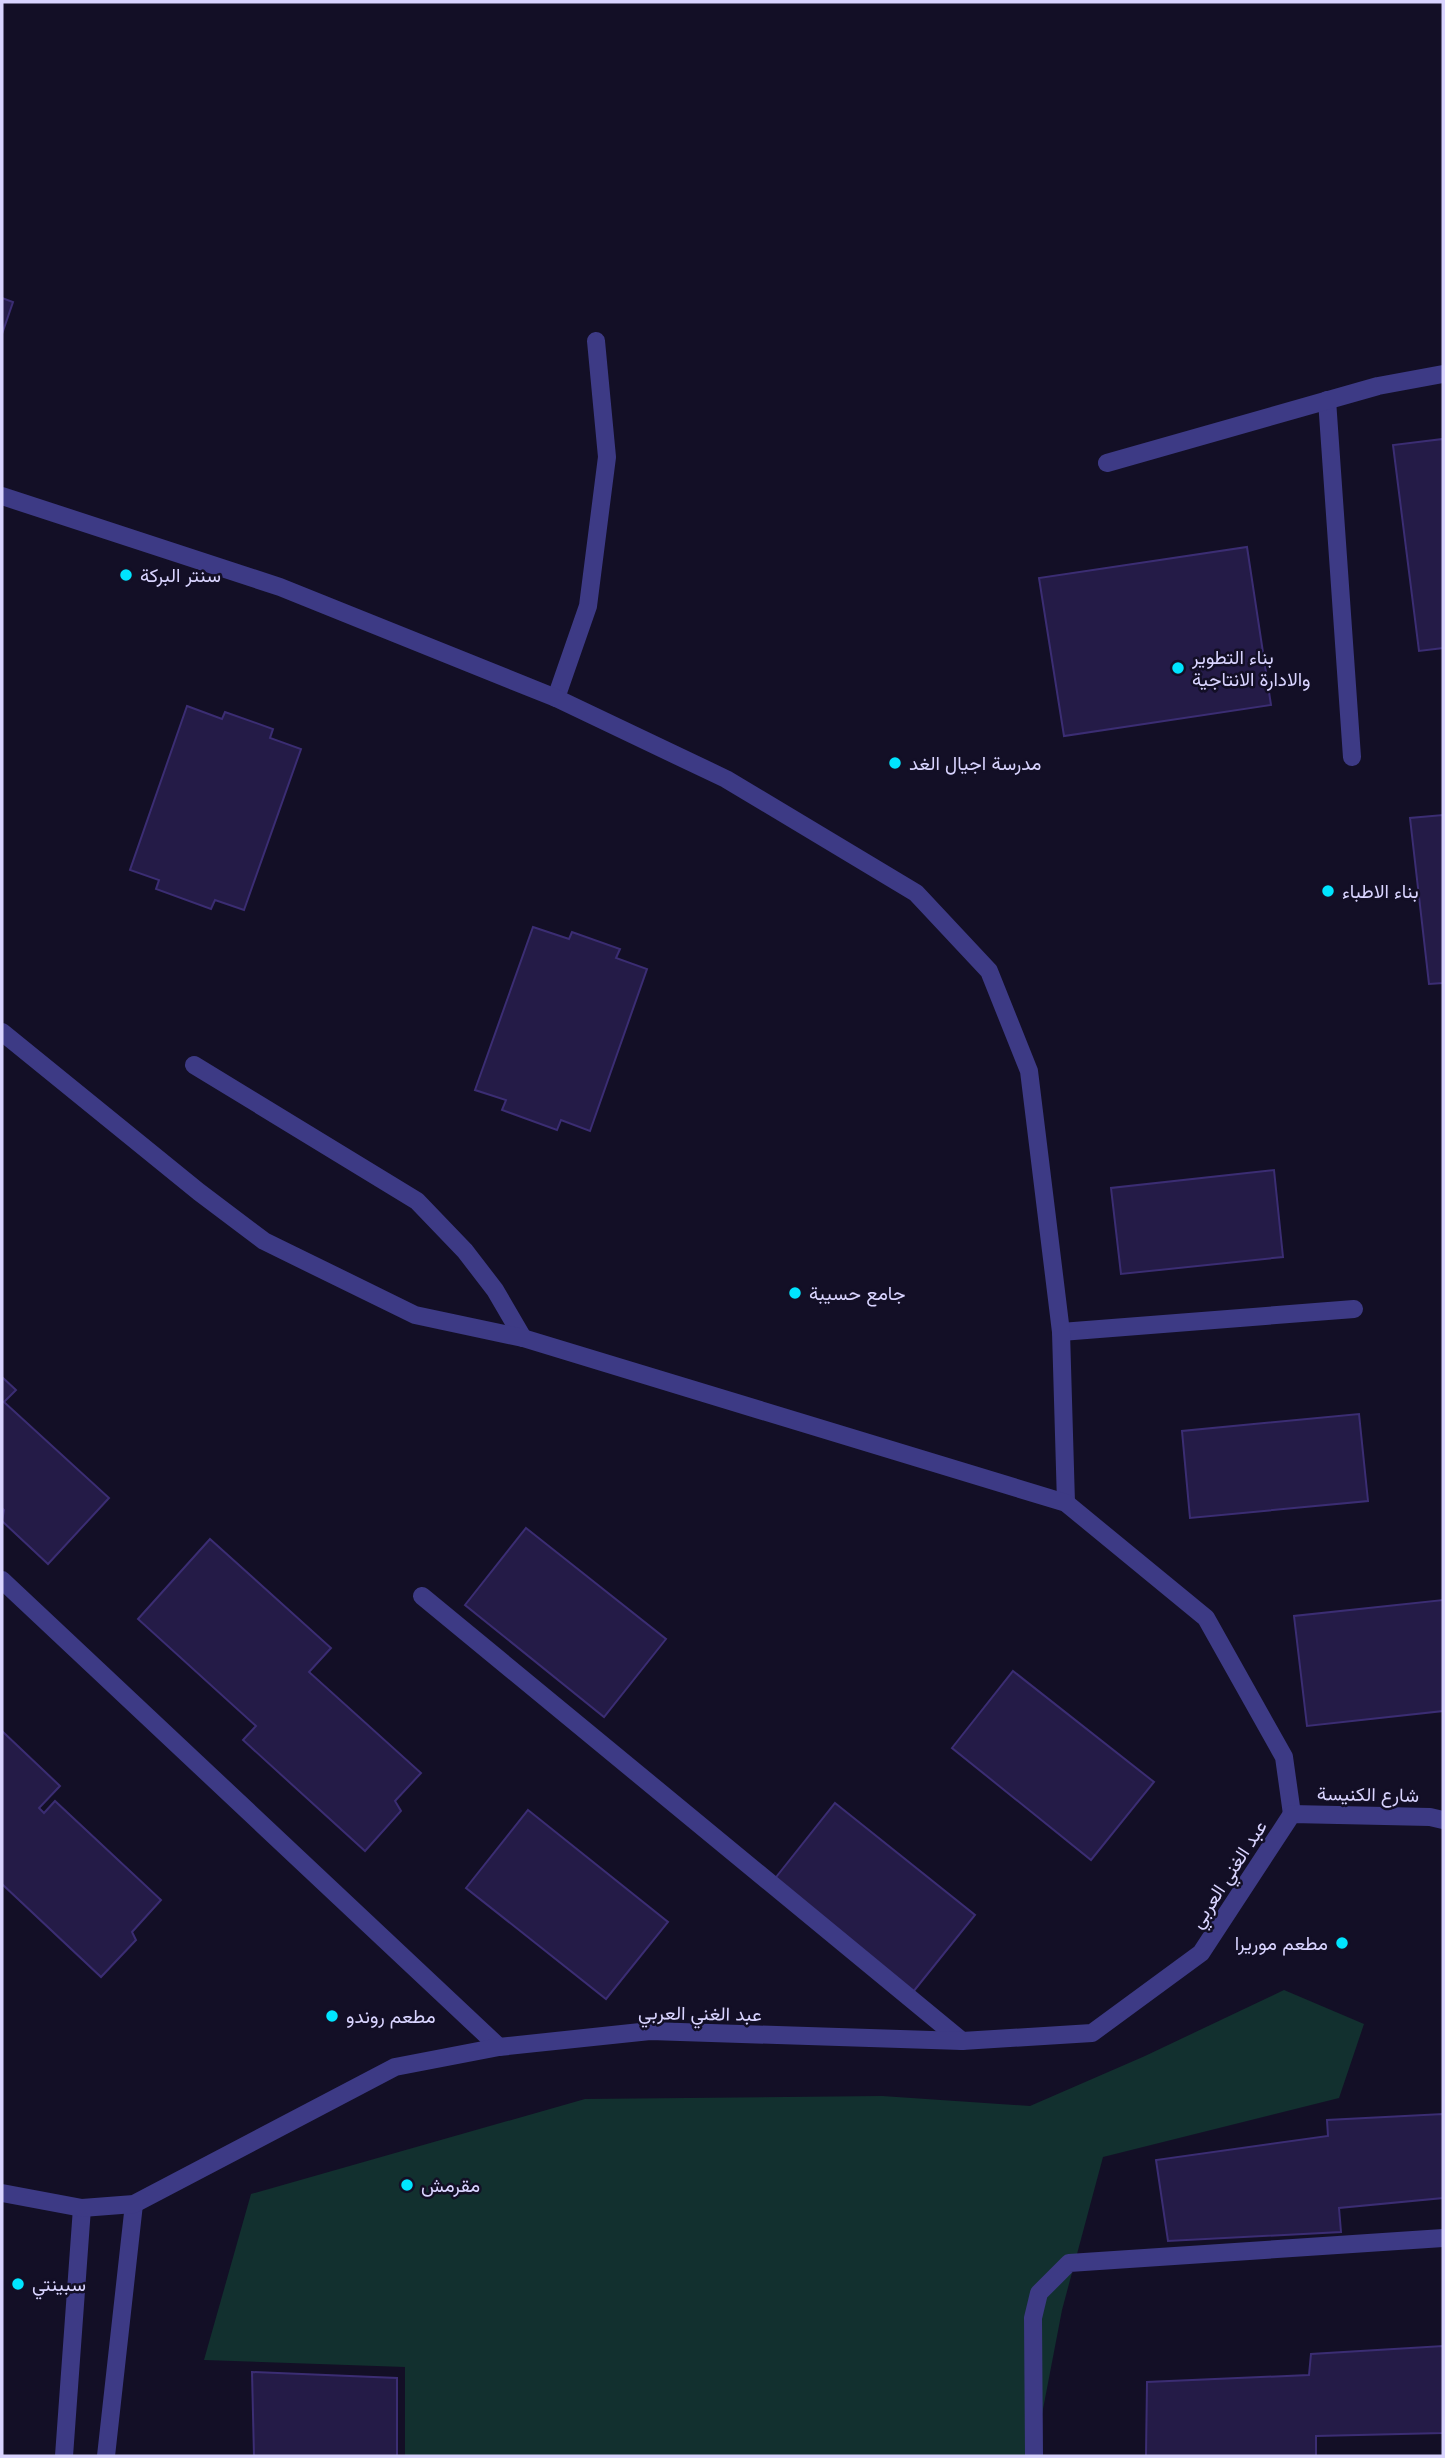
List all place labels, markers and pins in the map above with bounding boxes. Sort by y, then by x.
place label: سنتر البركة [140,563,221,587]
marker: سنتر البركة [118,567,134,583]
place label: بناء التطوير والادارة الانتاجية [1191,645,1311,691]
marker: بناء التطوير والادارة الانتاجية [1170,660,1186,676]
place label: مدرسة اجيال الغد [909,751,1041,775]
marker: مدرسة اجيال الغد [887,755,903,771]
place label: بناء الاطباء [1342,879,1419,903]
marker: بناء الاطباء [1320,883,1336,899]
place label: جامع حسيبة [809,1281,906,1307]
marker: جامع حسيبة [787,1285,803,1301]
place label: مطعم موريرا [1235,1931,1328,1956]
marker: مطعم موريرا [1334,1935,1350,1951]
place label: مطعم روندو [346,2004,436,2029]
marker: مطعم روندو [324,2008,340,2024]
place label: مقرمش [421,2173,480,2197]
marker: مقرمش [399,2177,415,2193]
place label: سبينتي [32,2272,86,2300]
marker: سبينتي [10,2276,26,2292]

